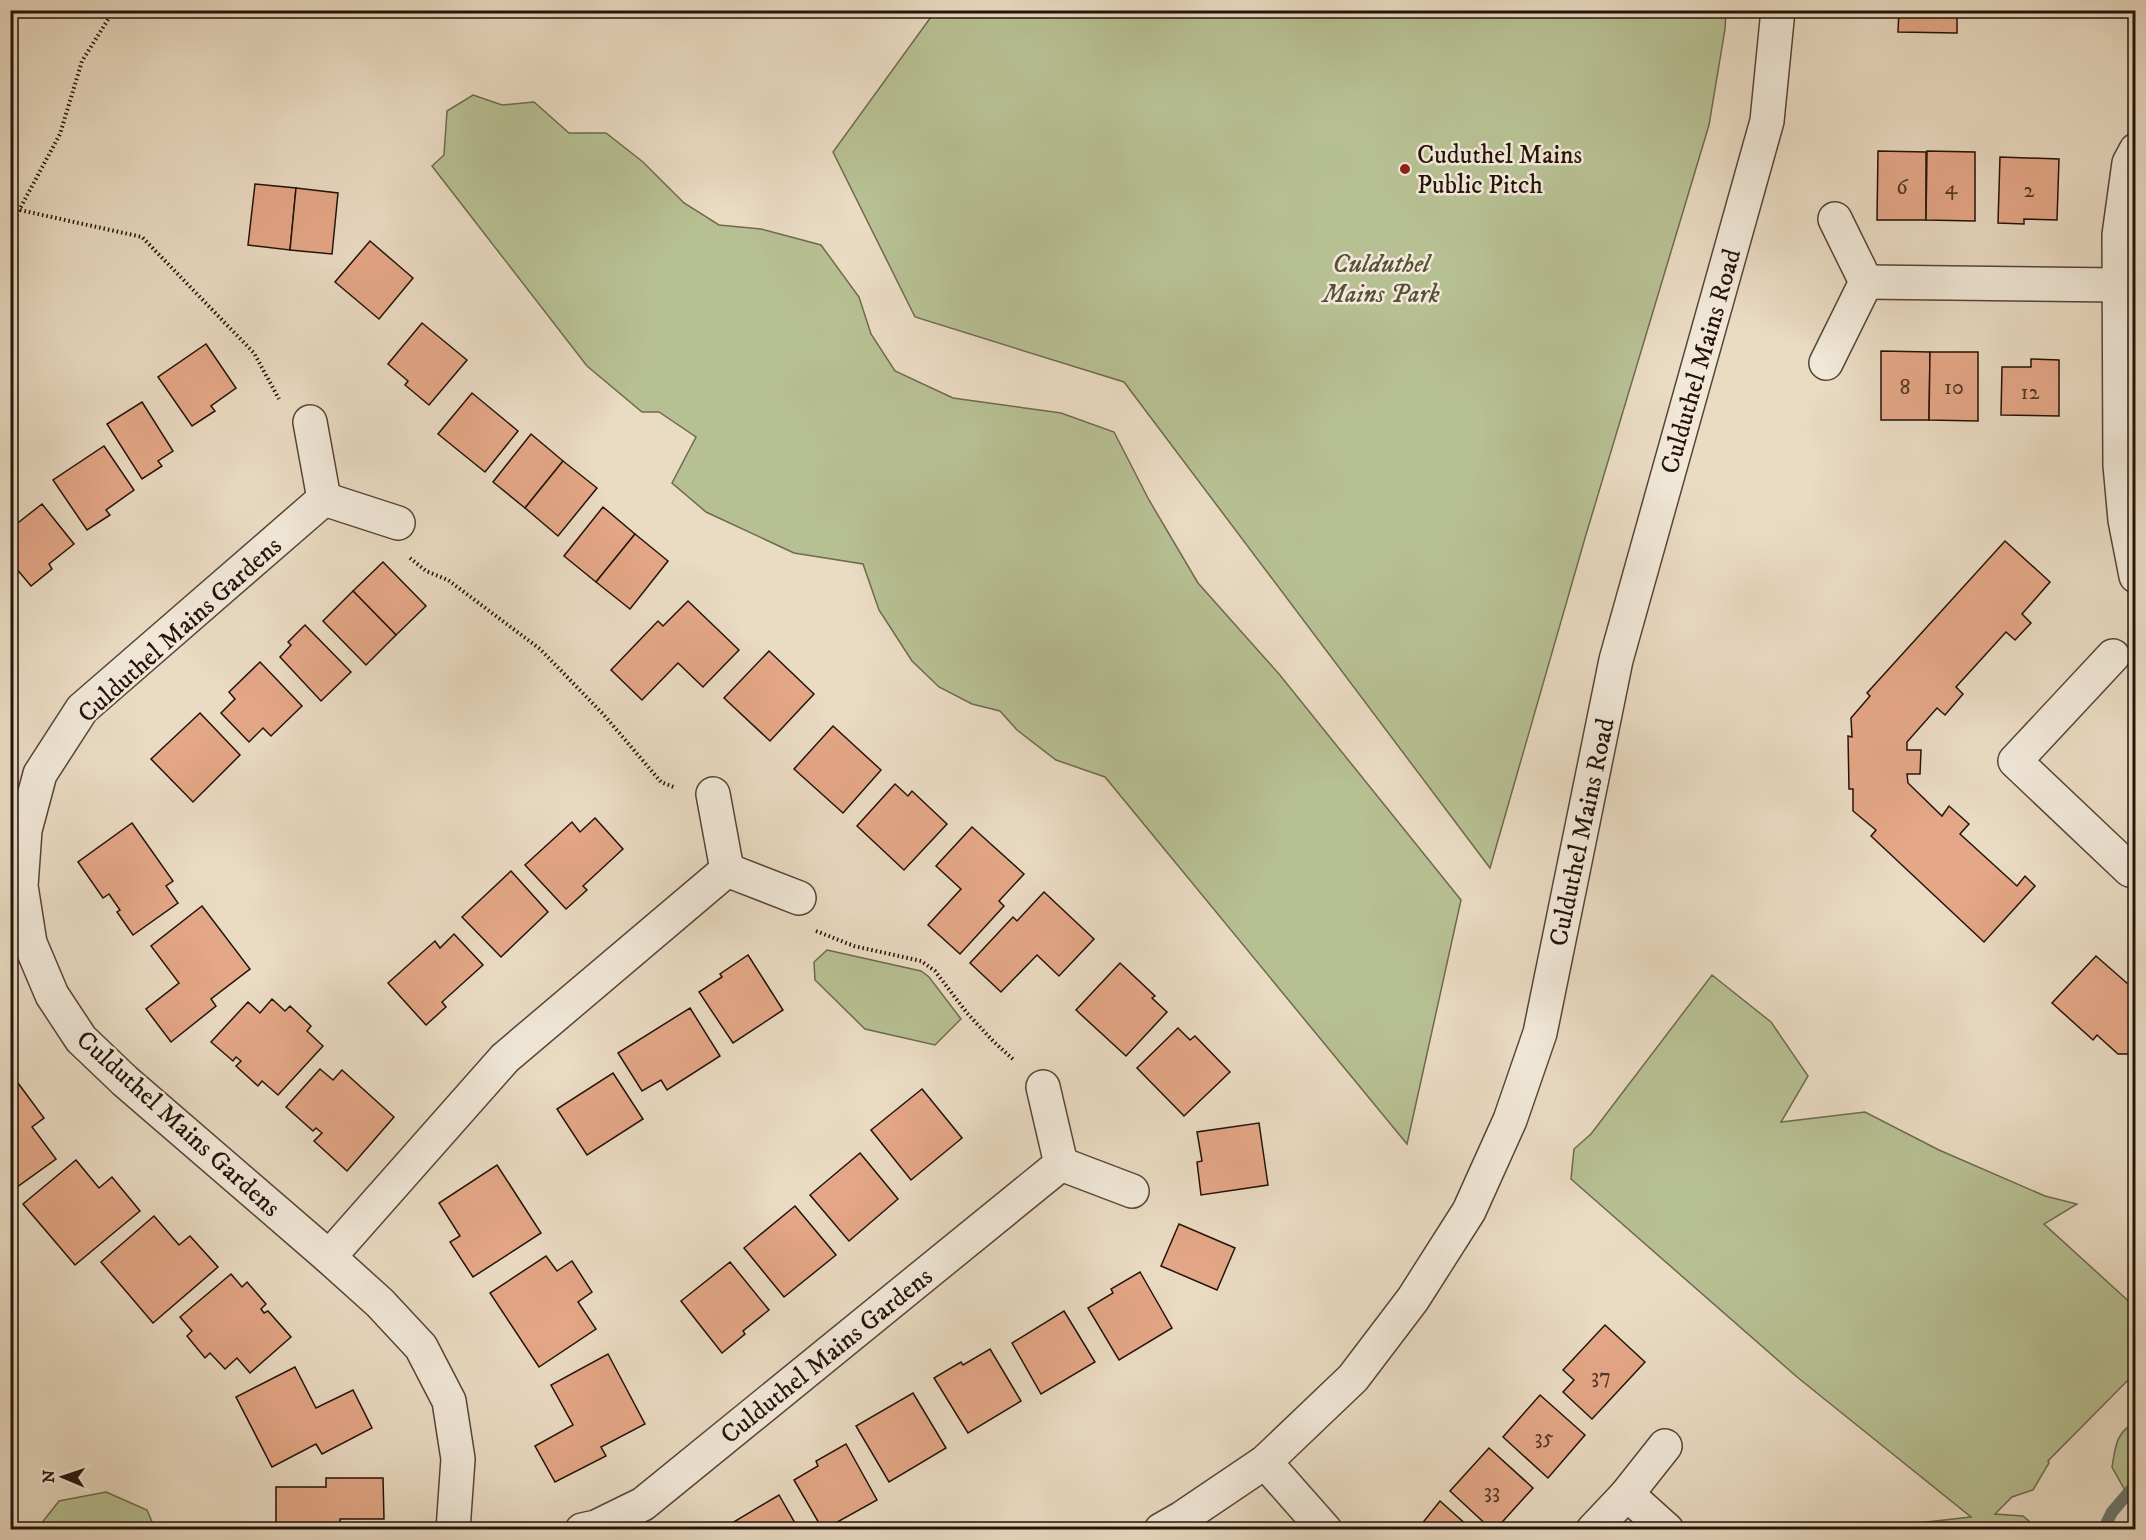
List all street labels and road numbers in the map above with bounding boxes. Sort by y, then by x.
street label: Culduthel Mains Road [1654,245,1749,478]
street label: Culduthel Mains Gardens [71,530,289,730]
street label: Culduthel Mains Road [1542,715,1623,949]
street label: Culduthel Mains Gardens [69,1024,287,1224]
street label: Culduthel Mains Gardens [714,1260,940,1452]

